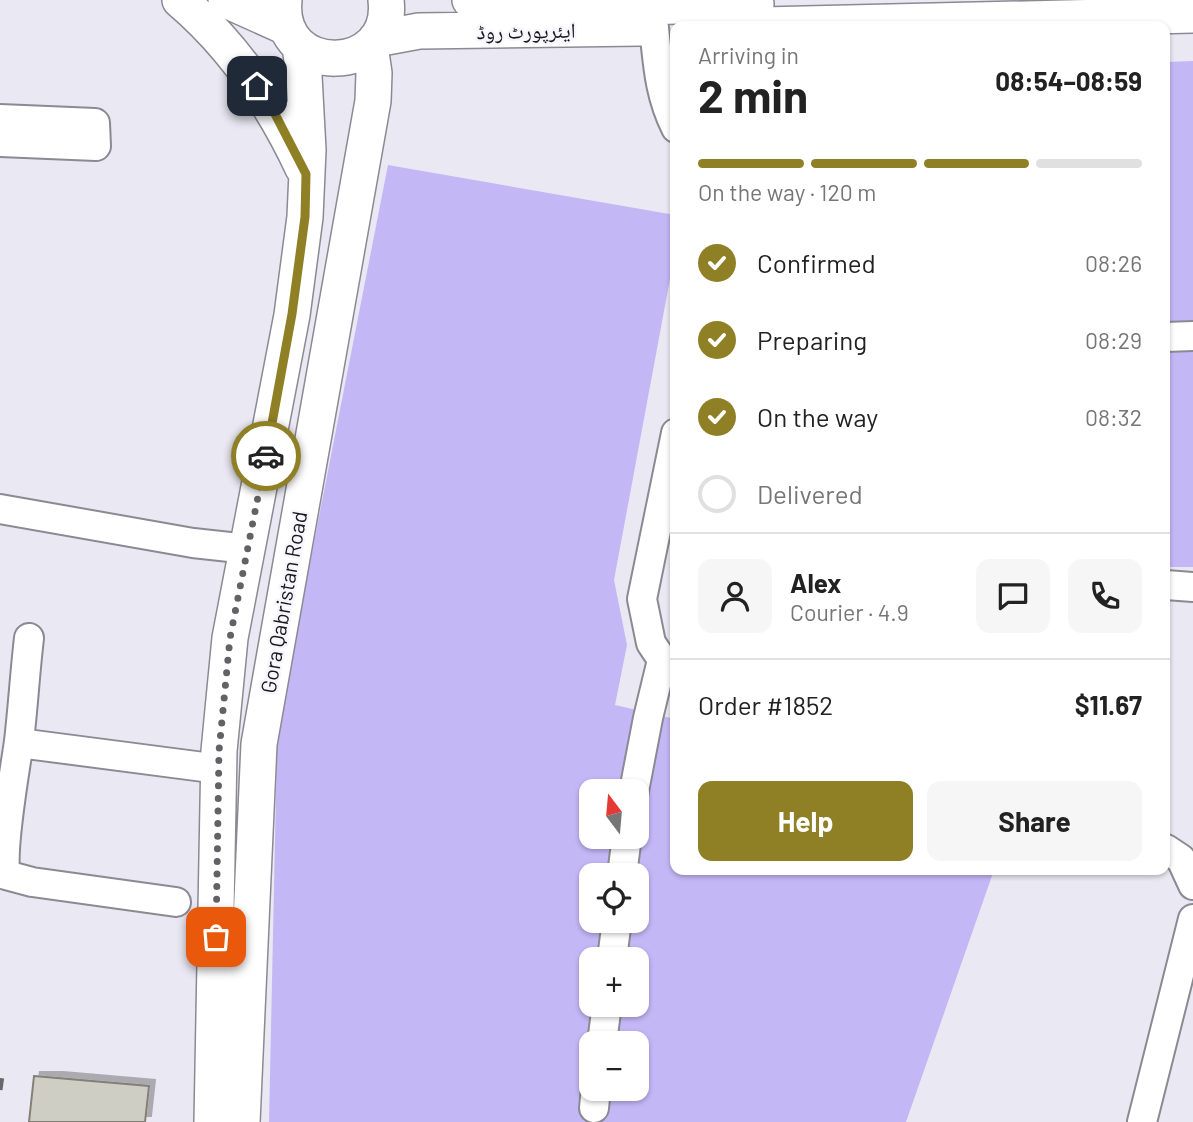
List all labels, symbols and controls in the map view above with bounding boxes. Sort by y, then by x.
street label: ایئرپورٹ روڈ [476,17,576,45]
text: Arriving in [698,41,799,69]
pin [227,56,287,116]
text: 08:54–08:59 [995,65,1142,96]
icon: home [238,67,276,105]
text: 2 min [698,67,808,122]
text: On the way · 120 m [698,178,876,206]
icon: check [698,244,736,282]
text: Confirmed [757,247,876,278]
text: 08:26 [1085,249,1142,277]
icon: check [698,321,736,359]
text: Preparing [757,324,867,355]
text: 08:29 [1085,326,1142,354]
icon: check [698,398,736,436]
text: On the way [757,401,878,432]
text: 08:32 [1085,403,1142,431]
courier [231,421,301,491]
icon: car [247,437,285,475]
text: Delivered [757,478,863,509]
street label: Gora Qabristan Road [255,509,311,695]
button: person [698,559,772,633]
button: chat [976,559,1050,633]
button: phone [1068,559,1142,633]
text: Alex [790,567,841,598]
text: Courier · 4.9 [790,598,909,626]
text: Order #1852 [698,689,833,720]
text: $11.67 [1075,689,1142,720]
north arrow [579,779,649,849]
map controls [579,779,649,1101]
button: Help [698,781,913,861]
button: Share [927,781,1142,861]
button: locate [579,863,649,933]
pin [186,907,246,967]
icon: bag [197,918,235,956]
button: + [579,947,649,1017]
button: − [579,1031,649,1101]

